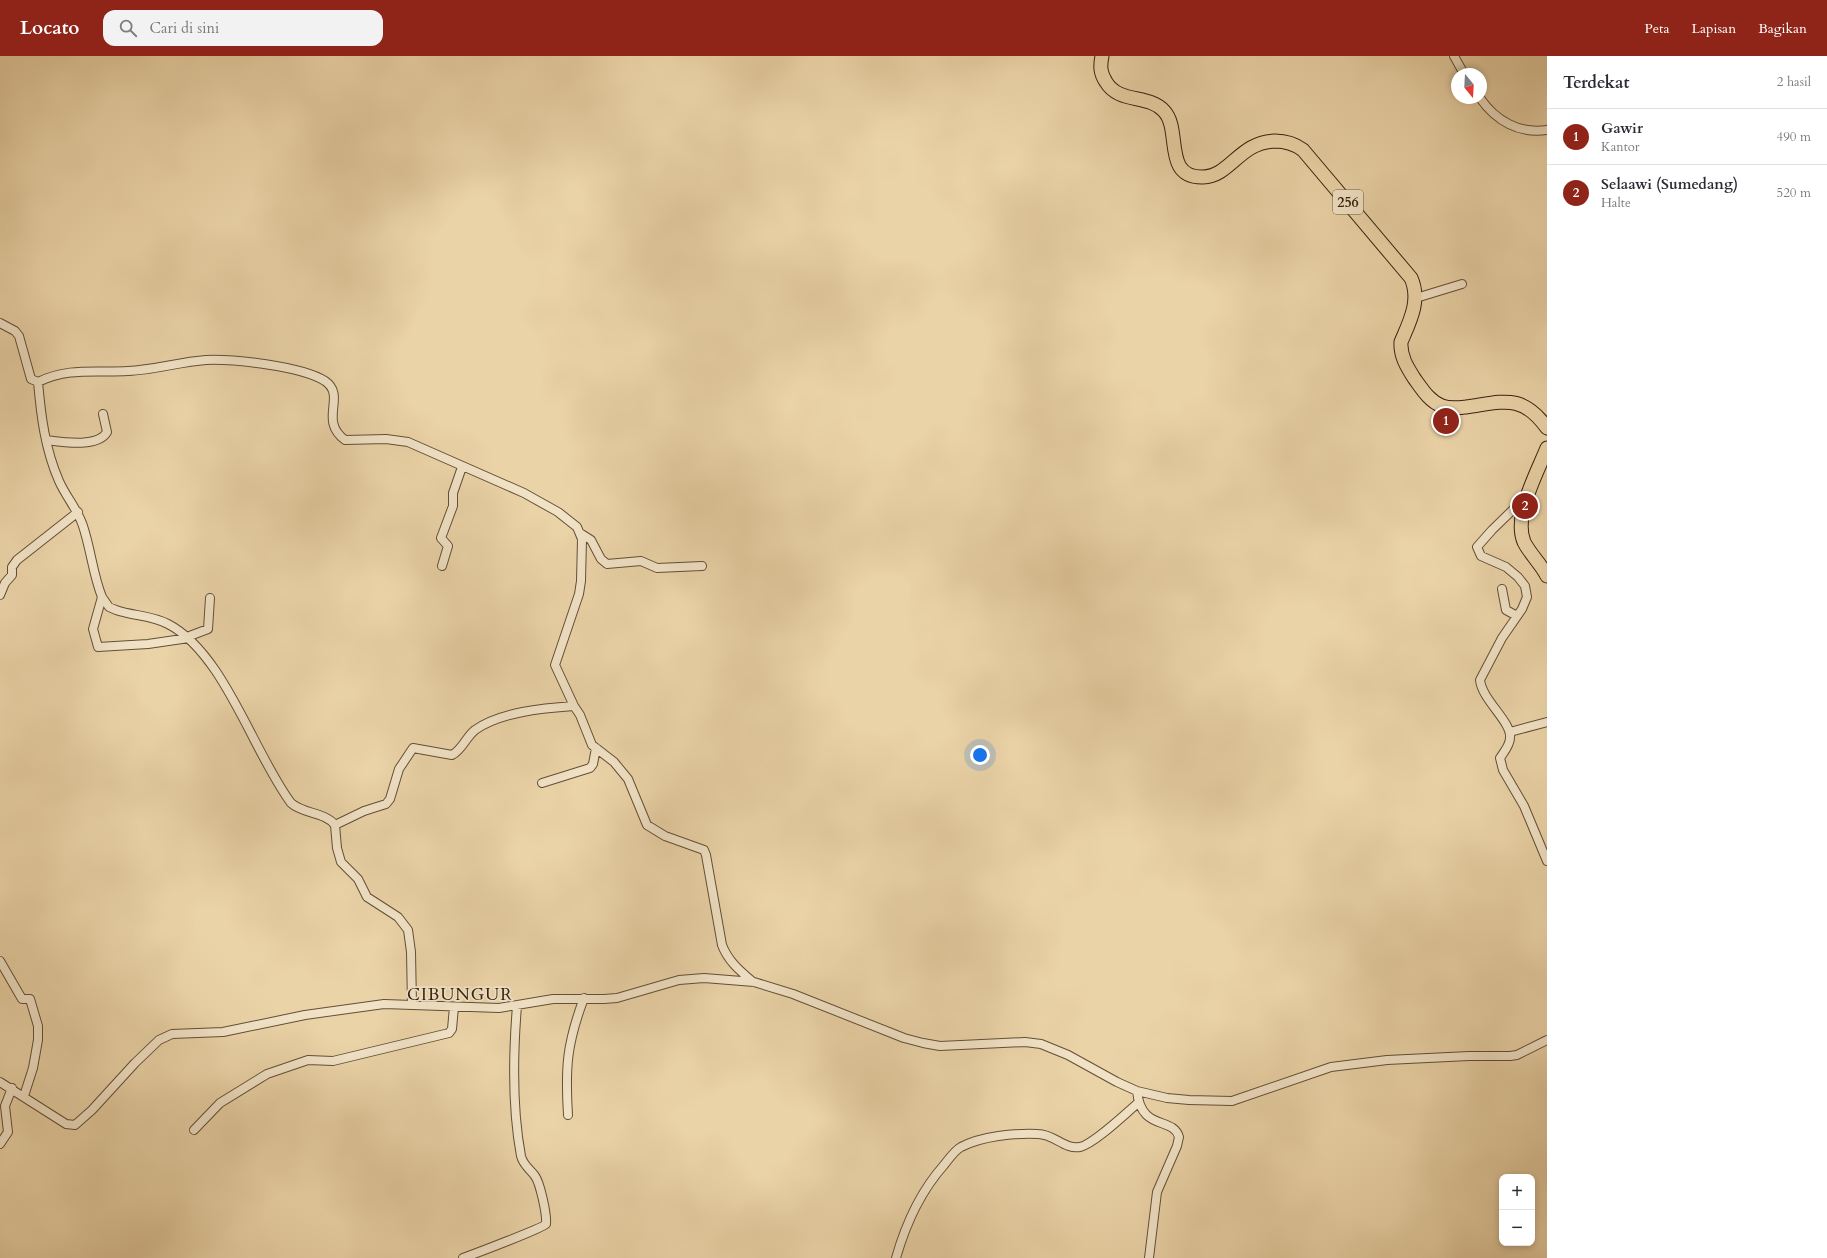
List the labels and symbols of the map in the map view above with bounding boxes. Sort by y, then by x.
north arrow [1451,68,1487,104]
road number: 256 [1333,190,1363,214]
pin: 1 [1433,406,1459,436]
pin: 2 [1512,491,1538,521]
your location [970,745,990,765]
district label: CIBUNGUR [407,983,513,1006]

